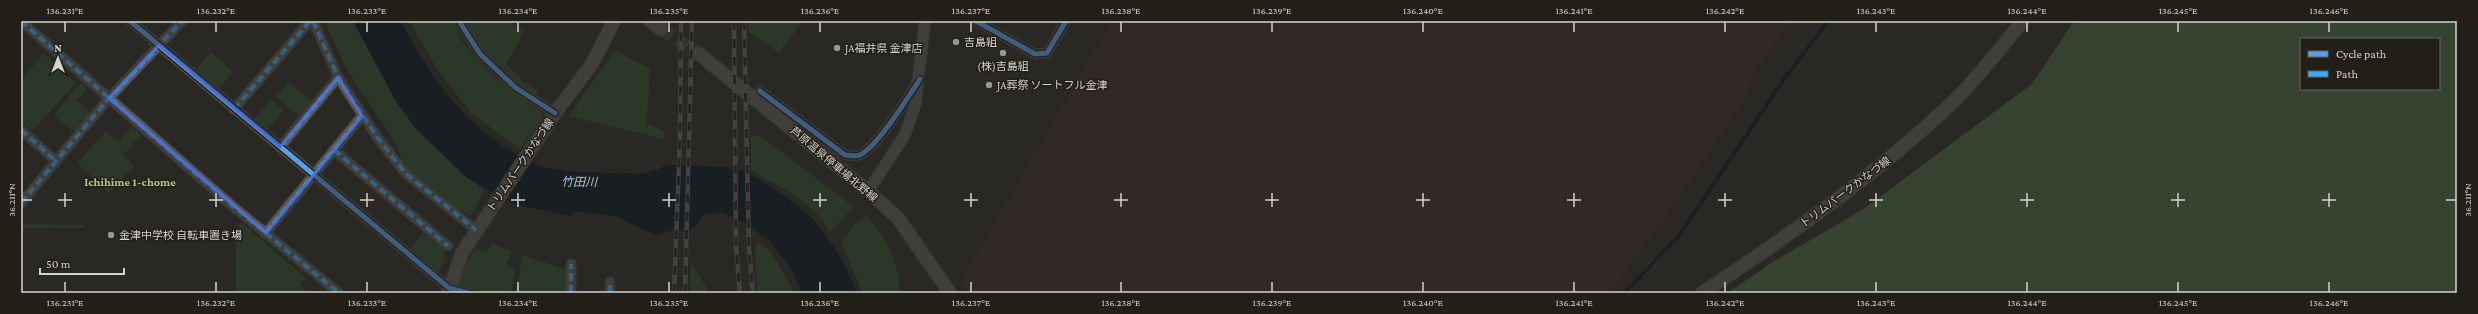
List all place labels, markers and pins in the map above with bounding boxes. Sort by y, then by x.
place label: 吉島組 [964,36,997,48]
marker: 吉島組 [951,37,961,47]
place label: JA福井県 金津店 [844,42,923,55]
marker: JA福井県 金津店 [832,43,842,53]
marker: (株)吉島組 [998,48,1008,58]
place label: (株)吉島組 [977,60,1029,73]
place label: JA葬祭 ソートフル金津 [996,79,1108,92]
marker: JA葬祭 ソートフル金津 [984,80,994,90]
place label: 金津中学校 自転車置き場 [119,229,242,241]
marker: 金津中学校 自転車置き場 [106,230,116,240]

